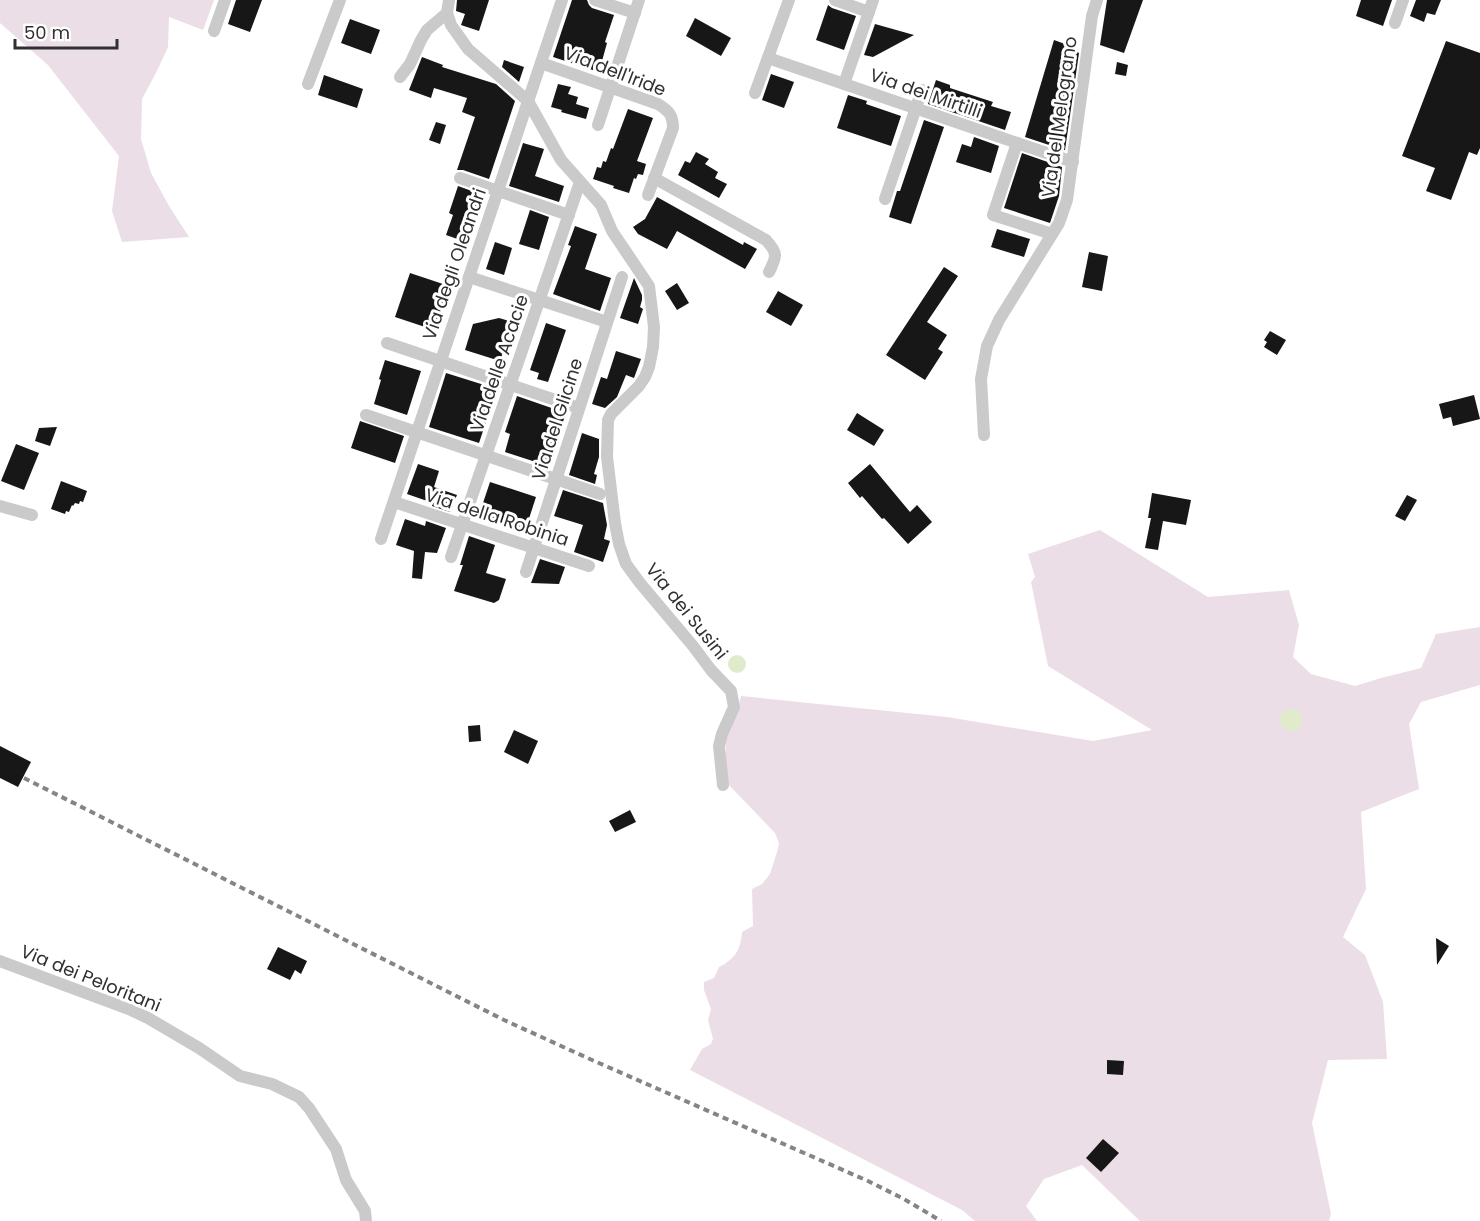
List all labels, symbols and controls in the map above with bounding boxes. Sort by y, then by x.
scale bar [15,12,117,50]
text: 50 m [24,20,70,45]
street label: Via del Melograno [1035,35,1083,199]
street label: Via dell'Iride [560,40,670,102]
street label: Via dei Mirtilli [867,62,985,124]
street label: Via degli Oleandri [416,185,492,343]
street label: Via delle Acacie [464,291,534,435]
street label: Via del Glicine [525,355,589,483]
street label: Via della Robinia [422,482,572,552]
street label: Via dei Susini [640,557,734,665]
street label: Via dei Peloritani [17,938,165,1018]

